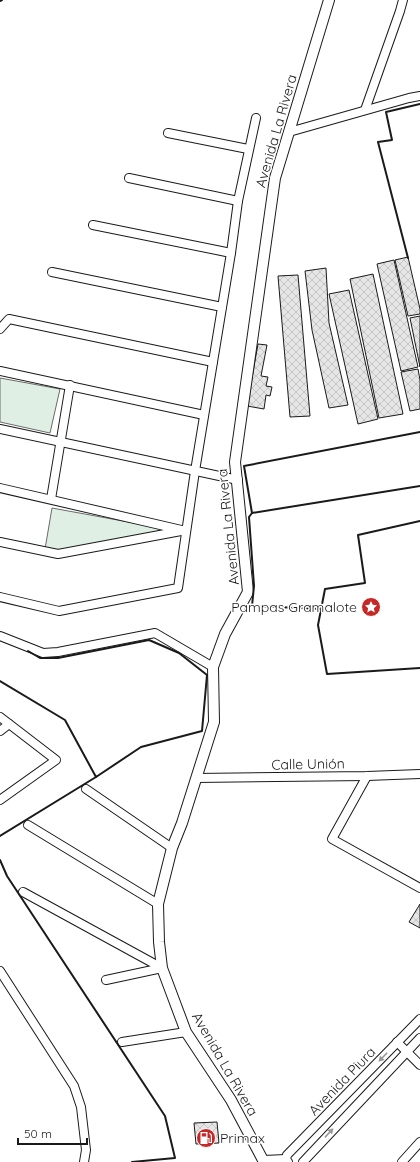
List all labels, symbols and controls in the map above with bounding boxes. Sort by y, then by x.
street label: Avenida La Rivera [251,72,301,190]
street label: Avenida La Rivera [213,468,243,586]
place icon: Pampas Gramalote [360,596,382,618]
place label: Pampas Gramalote [231,598,357,616]
street label: Calle Unión [271,754,345,774]
street label: Avenida La Rivera [188,1009,262,1119]
street label: Avenida Piura [305,1043,379,1119]
one-way arrow [378,1052,388,1062]
scale bar [18,1120,87,1146]
text: 50 m [24,1126,52,1141]
fuel station icon: Primax [195,1127,217,1149]
one-way arrow [325,1128,334,1138]
place label: Primax [220,1129,265,1147]

